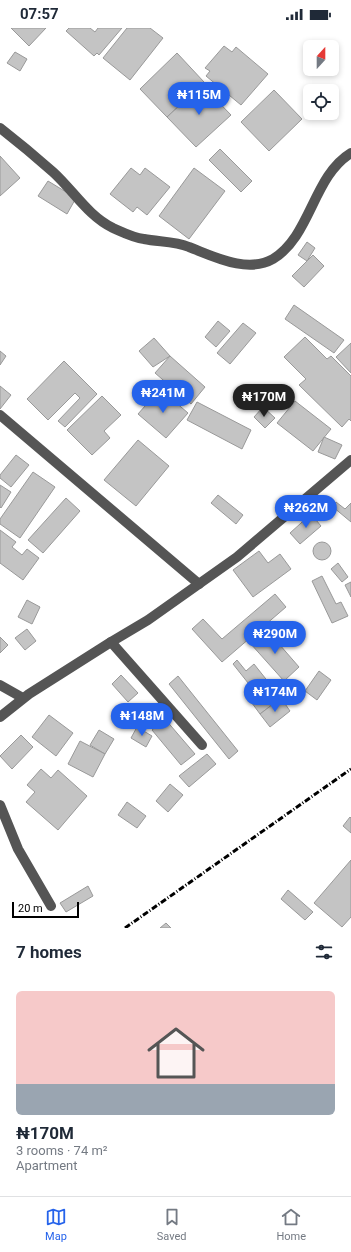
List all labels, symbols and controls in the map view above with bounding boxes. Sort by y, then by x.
text: 07:57 [20,5,59,23]
north arrow [303,40,339,76]
map controls [303,40,339,120]
pin: ₦115M [171,82,227,116]
button: locate [303,84,339,120]
text: ₦115M [177,87,221,102]
pin: ₦241M [135,380,191,414]
pin: ₦170M [236,384,292,418]
text: ₦241M [141,385,185,400]
text: ₦170M [242,389,286,404]
pin: ₦262M [278,495,334,529]
text: ₦262M [284,500,328,515]
pin: ₦290M [247,621,303,655]
text: ₦290M [253,626,297,641]
pin: ₦174M [247,679,303,713]
text: ₦174M [253,684,297,699]
pin: ₦148M [114,703,170,737]
text: ₦148M [120,708,164,723]
scale bar [12,900,79,919]
text: 20 m [18,902,43,915]
icon: filters [313,941,335,963]
text: 7 homes [16,942,82,962]
icon: home [140,1017,212,1089]
text: ₦170M [16,1123,74,1143]
text: 3 rooms · 74 m² [16,1143,108,1158]
text: Apartment [16,1158,78,1173]
tab: Map [45,1206,67,1243]
tab: Saved [157,1206,187,1243]
tab: Home [276,1206,306,1243]

